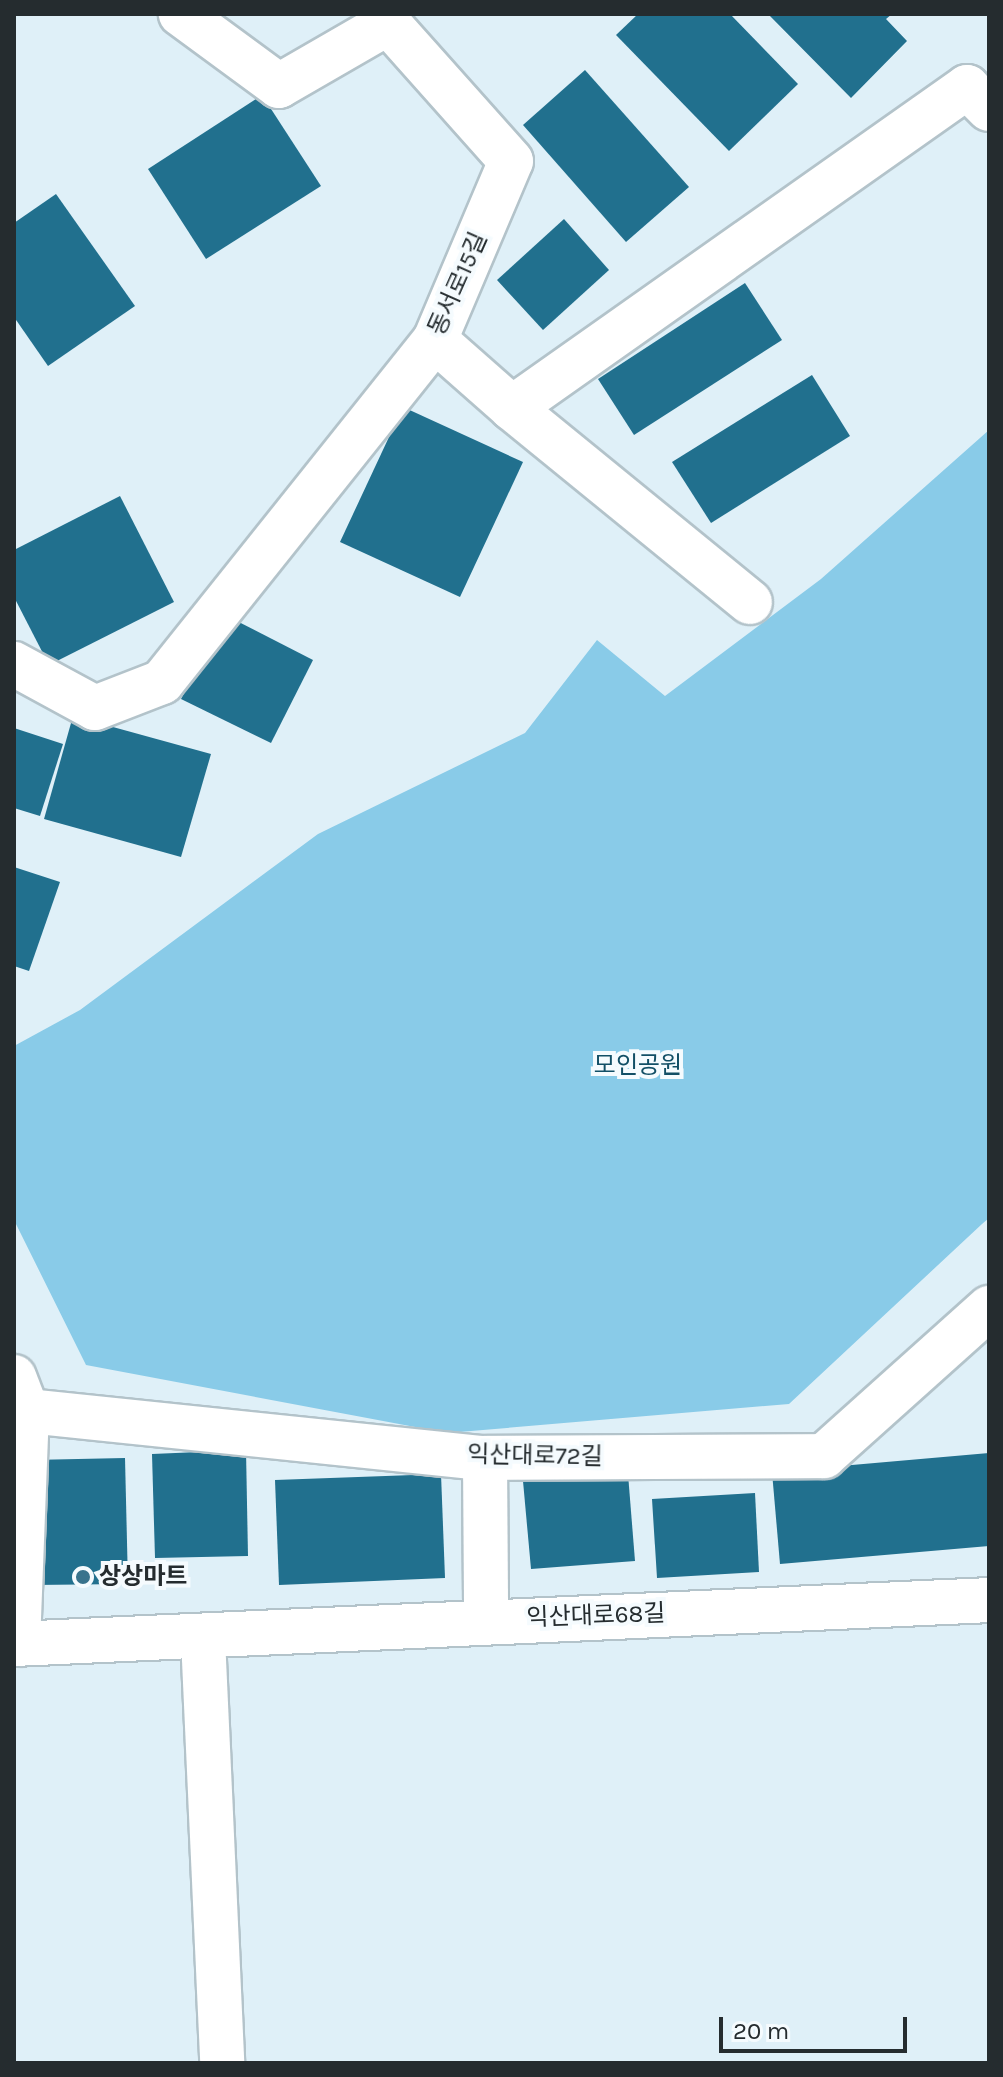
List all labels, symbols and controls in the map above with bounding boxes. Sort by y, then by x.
street label: 동서로15길 [423,228,493,340]
park label: 모인공원 [594,1052,682,1080]
street label: 익산대로72길 [467,1440,603,1472]
place label: 상상마트 [99,1563,187,1591]
marker: 상상마트 [74,1568,92,1586]
street label: 익산대로68길 [526,1599,666,1633]
scale bar [723,2001,911,2051]
text: 20 m [733,2017,789,2045]

